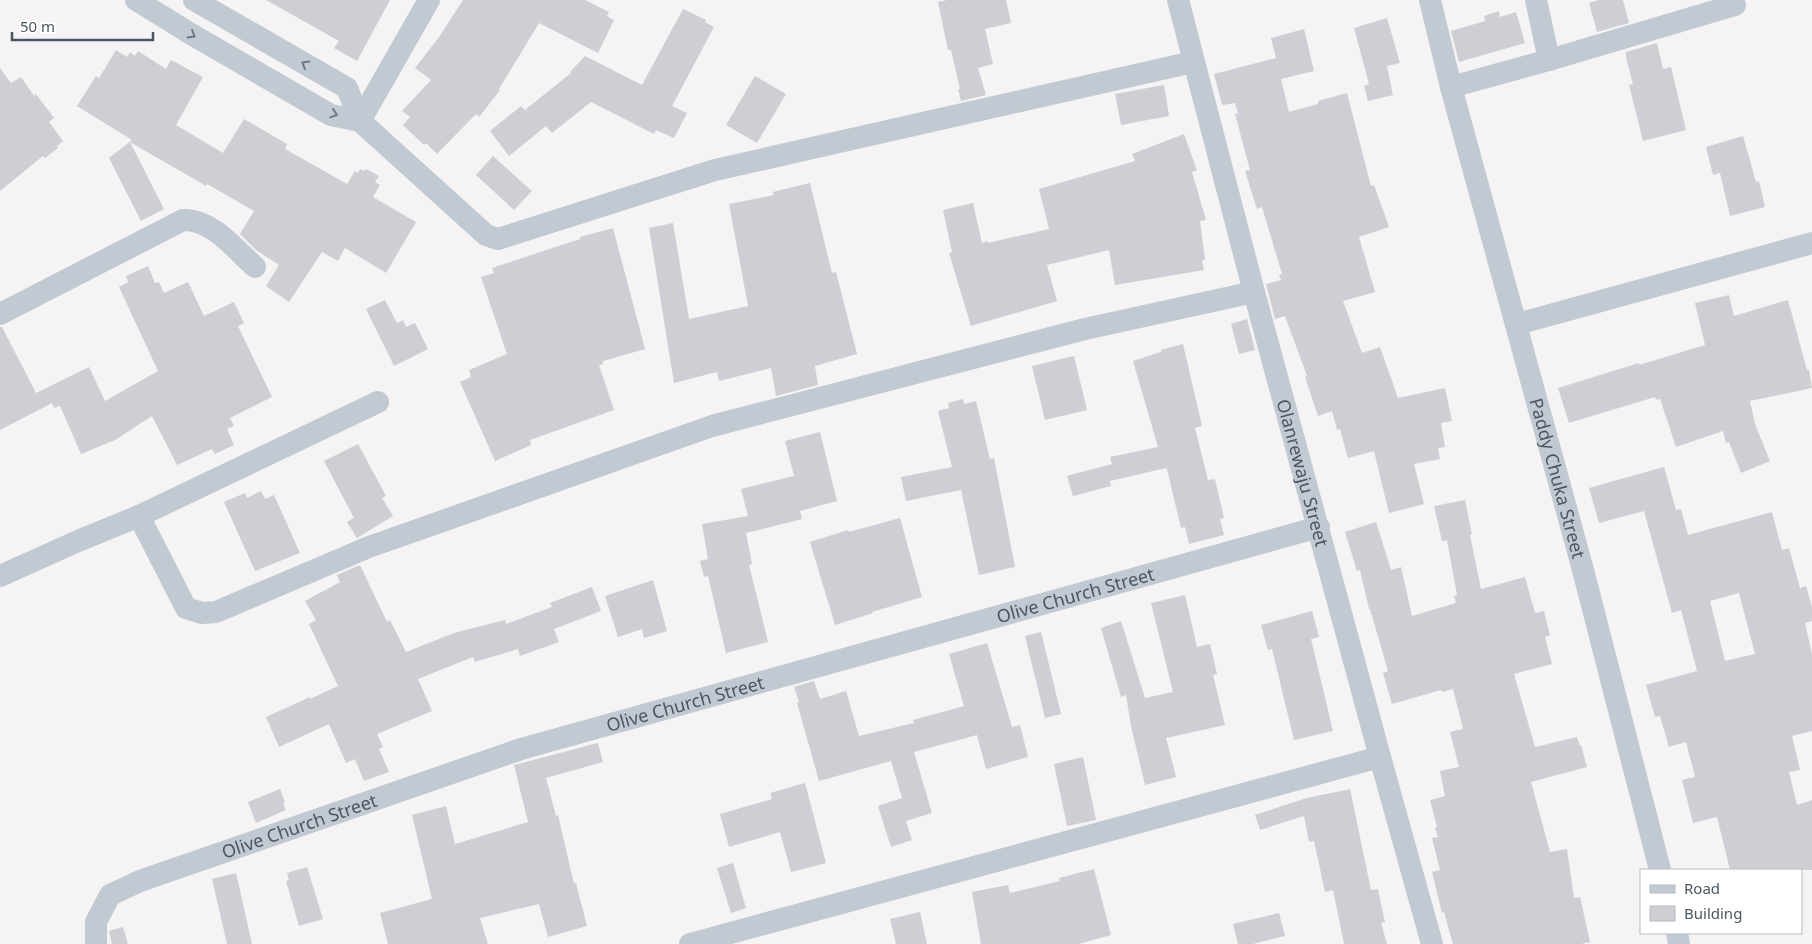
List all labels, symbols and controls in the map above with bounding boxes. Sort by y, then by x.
scale bar [12,10,154,42]
text: 50 m [20,16,55,36]
one-way arrow [187,28,196,38]
one-way arrow [301,60,310,70]
one-way arrow [329,108,337,118]
street label: Paddy Chuka Street [1525,395,1591,562]
street label: Olanrewaju Street [1272,396,1335,550]
street label: Olive Church Street [994,561,1157,628]
street label: Olive Church Street [603,670,767,737]
street label: Olive Church Street [218,788,381,864]
legend [1640,869,1802,934]
text: Road [1684,878,1720,898]
text: Building [1684,903,1742,923]

